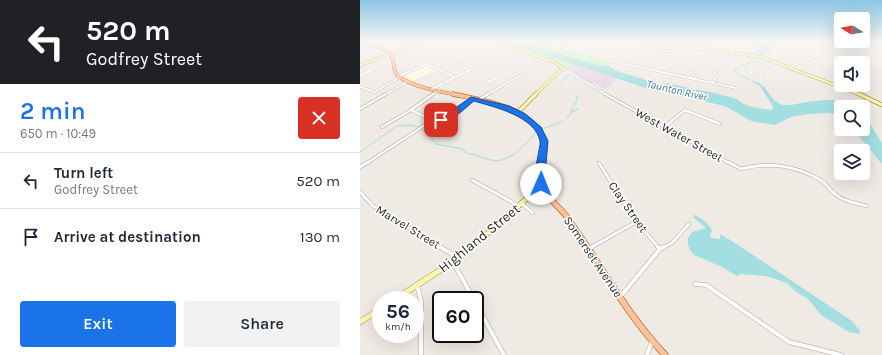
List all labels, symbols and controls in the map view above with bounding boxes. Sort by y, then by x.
north arrow [834,12,870,48]
map controls [834,12,870,180]
text: 520 m [86,14,171,47]
icon: left [20,16,72,68]
text: Godfrey Street [86,48,202,70]
button: sound [834,56,870,92]
water label: Taunton River [645,77,710,104]
text: 2 min [20,97,86,125]
button: close [298,97,340,139]
button: search [834,100,870,136]
pin [424,103,458,137]
street label: West Water Street [633,105,726,165]
icon: arrive [430,109,452,131]
text: 650 m · 10:49 [20,126,96,141]
button: layers [834,144,870,180]
position arrow [520,163,562,205]
text: Turn left [54,164,113,182]
icon: left [20,170,42,192]
text: 520 m [296,172,340,190]
street label: Clay Street [605,179,651,235]
text: Godfrey Street [54,182,138,197]
street label: Highland Street [435,200,524,276]
street label: Marvel Street [373,202,443,252]
street label: Somerset Avenue [561,214,625,300]
icon: arrive [20,226,42,248]
text: Arrive at destination [54,228,201,246]
text: 130 m [300,228,340,246]
speed limit sign: 60 [432,291,484,343]
text: 56 [386,300,410,323]
button: Exit [20,301,176,347]
button: Share [184,301,340,347]
text: km/h [385,321,411,333]

